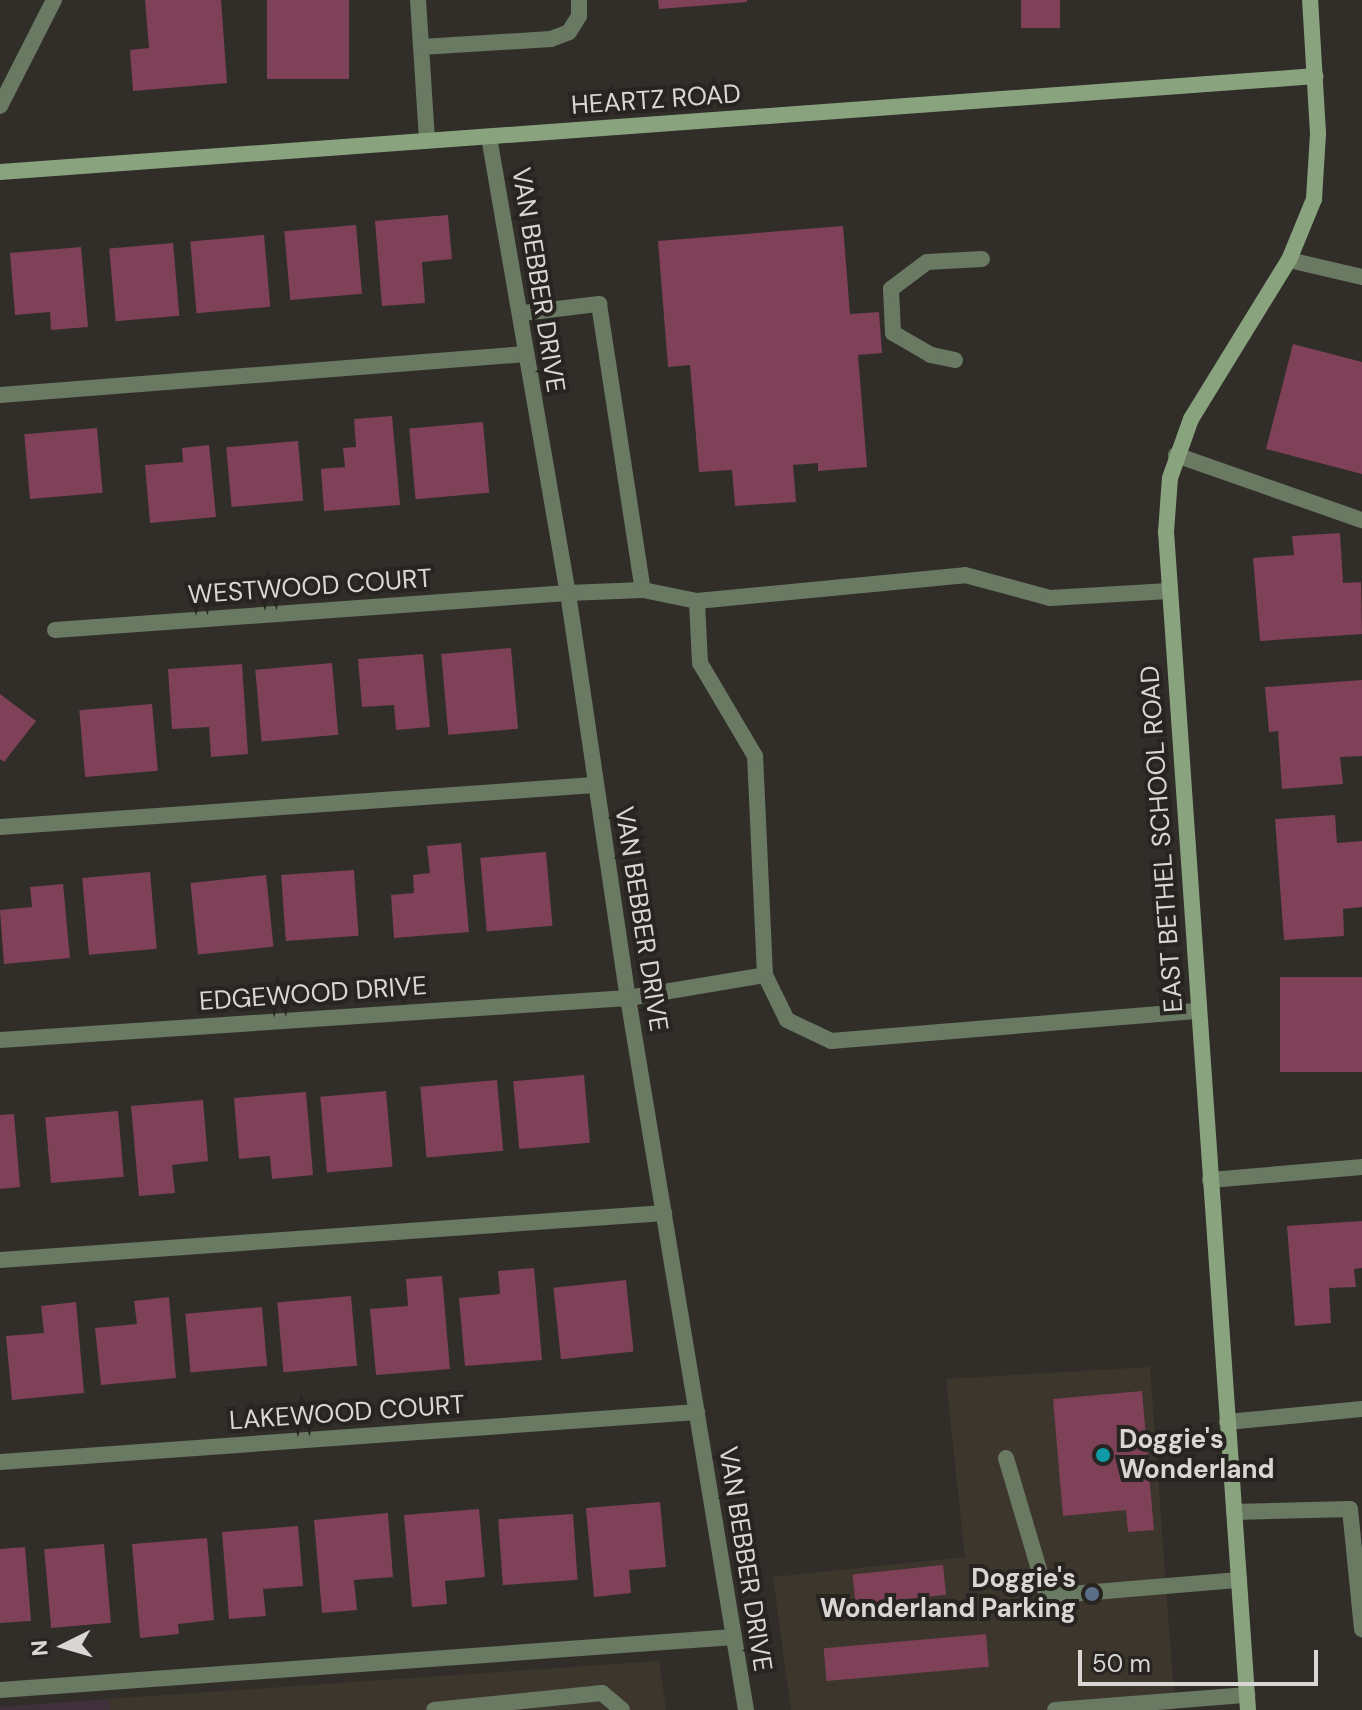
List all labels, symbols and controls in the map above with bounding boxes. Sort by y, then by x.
street label: HEARTZ ROAD [570,79,742,121]
street label: VAN BEBBER DRIVE [505,165,571,395]
street label: WESTWOOD COURT [187,563,433,611]
street label: EAST BETHEL SCHOOL ROAD [1134,664,1190,1014]
street label: VAN BEBBER DRIVE [608,804,674,1034]
street label: EDGEWOOD DRIVE [198,970,428,1018]
street label: LAKEWOOD COURT [228,1389,466,1437]
place label: Doggie's Wonderland [1119,1424,1275,1486]
street label: VAN BEBBER DRIVE [712,1444,778,1674]
marker: Doggie's Wonderland [1094,1446,1112,1464]
place label: Doggie's Wonderland Parking [820,1563,1076,1624]
marker: Doggie's Wonderland Parking [1083,1585,1101,1603]
north arrow [24,1606,104,1686]
scale bar [1082,1634,1322,1684]
text: N [24,1639,55,1657]
text: 50 m [1092,1648,1151,1679]

